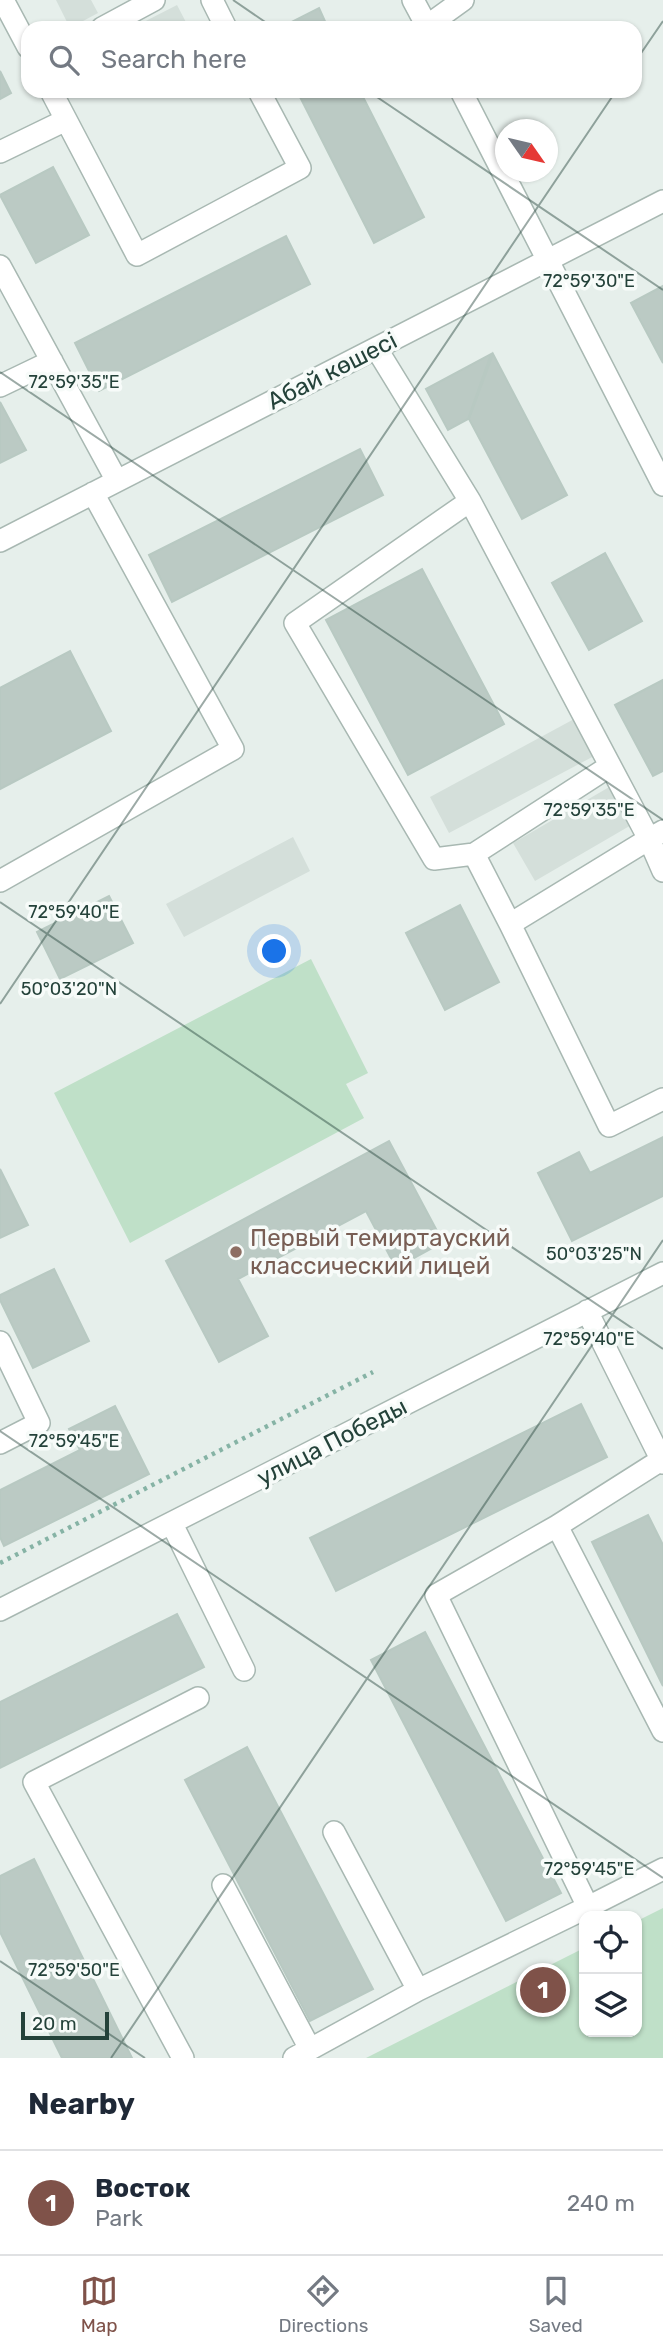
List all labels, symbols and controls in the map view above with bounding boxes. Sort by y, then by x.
search box [21,21,642,98]
icon: search [45,41,83,79]
text: Search here [101,44,247,75]
north arrow [495,119,558,182]
text: 72°59'30"E [543,270,635,292]
street label: Абай көшесі [262,326,402,416]
text: 72°59'35"E [28,371,120,393]
text: 72°59'35"E [543,799,635,821]
text: 72°59'40"E [28,901,120,923]
your location [257,934,291,968]
text: 50°03'20"N [21,978,117,1000]
place label: Первый темиртауский классический лицей [250,1224,510,1280]
text: 50°03'25"N [546,1243,642,1265]
marker: Первый темиртауский классический лицей [228,1244,244,1260]
text: 72°59'40"E [543,1328,635,1350]
street label: улица Победы [252,1392,412,1492]
text: 72°59'45"E [29,1430,119,1452]
text: 72°59'45"E [544,1858,634,1880]
map controls [579,1911,642,2037]
button: locate [579,1911,642,1974]
text: 72°59'50"E [28,1959,120,1981]
pin: 1 [520,1964,566,2016]
button: layers [579,1974,642,2037]
scale bar [21,2009,108,2041]
text: 20 m [32,2012,77,2035]
text: Nearby [28,2086,135,2122]
text: Восток [95,2173,190,2204]
text: 1 [45,2189,57,2217]
text: 240 m [567,2189,635,2217]
text: Park [95,2204,143,2232]
tab: Map [80,2272,118,2337]
tab: Directions [278,2272,368,2337]
tab: Saved [529,2272,583,2337]

